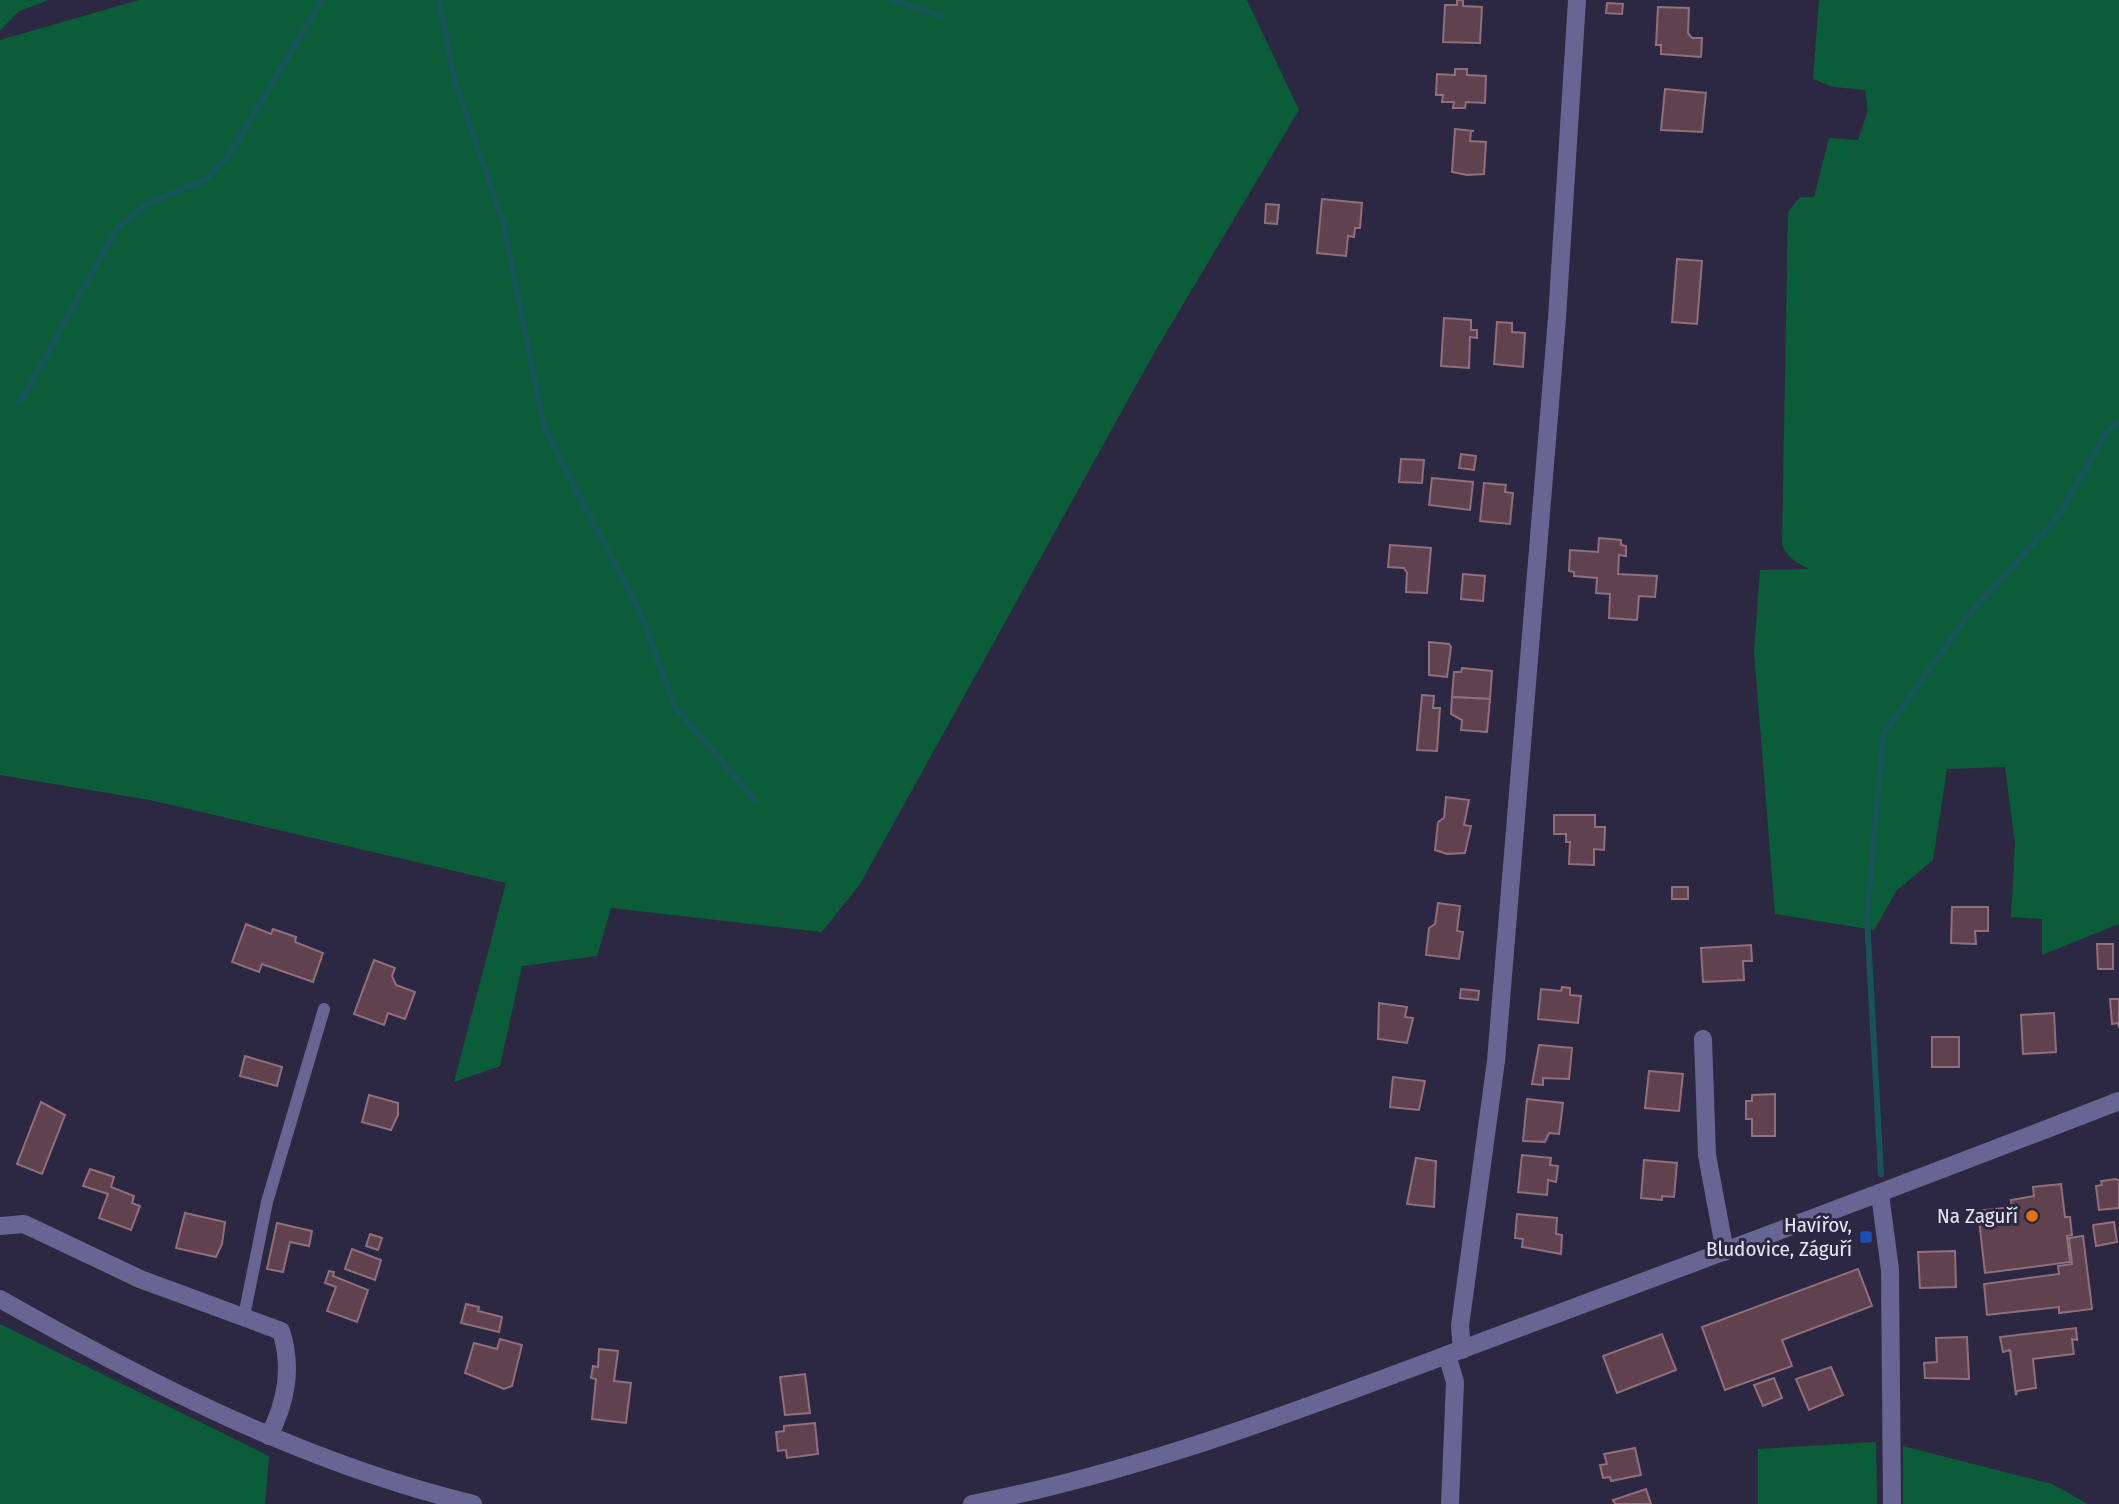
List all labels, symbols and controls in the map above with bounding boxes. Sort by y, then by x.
place label: Na Zaguří [1937,1203,2018,1229]
marker: Na Zaguří [2024,1208,2040,1224]
place label: Havířov, Bludovice, Záguří [1706,1212,1852,1262]
marker: Havířov, Bludovice, Záguří [1858,1229,1874,1245]

